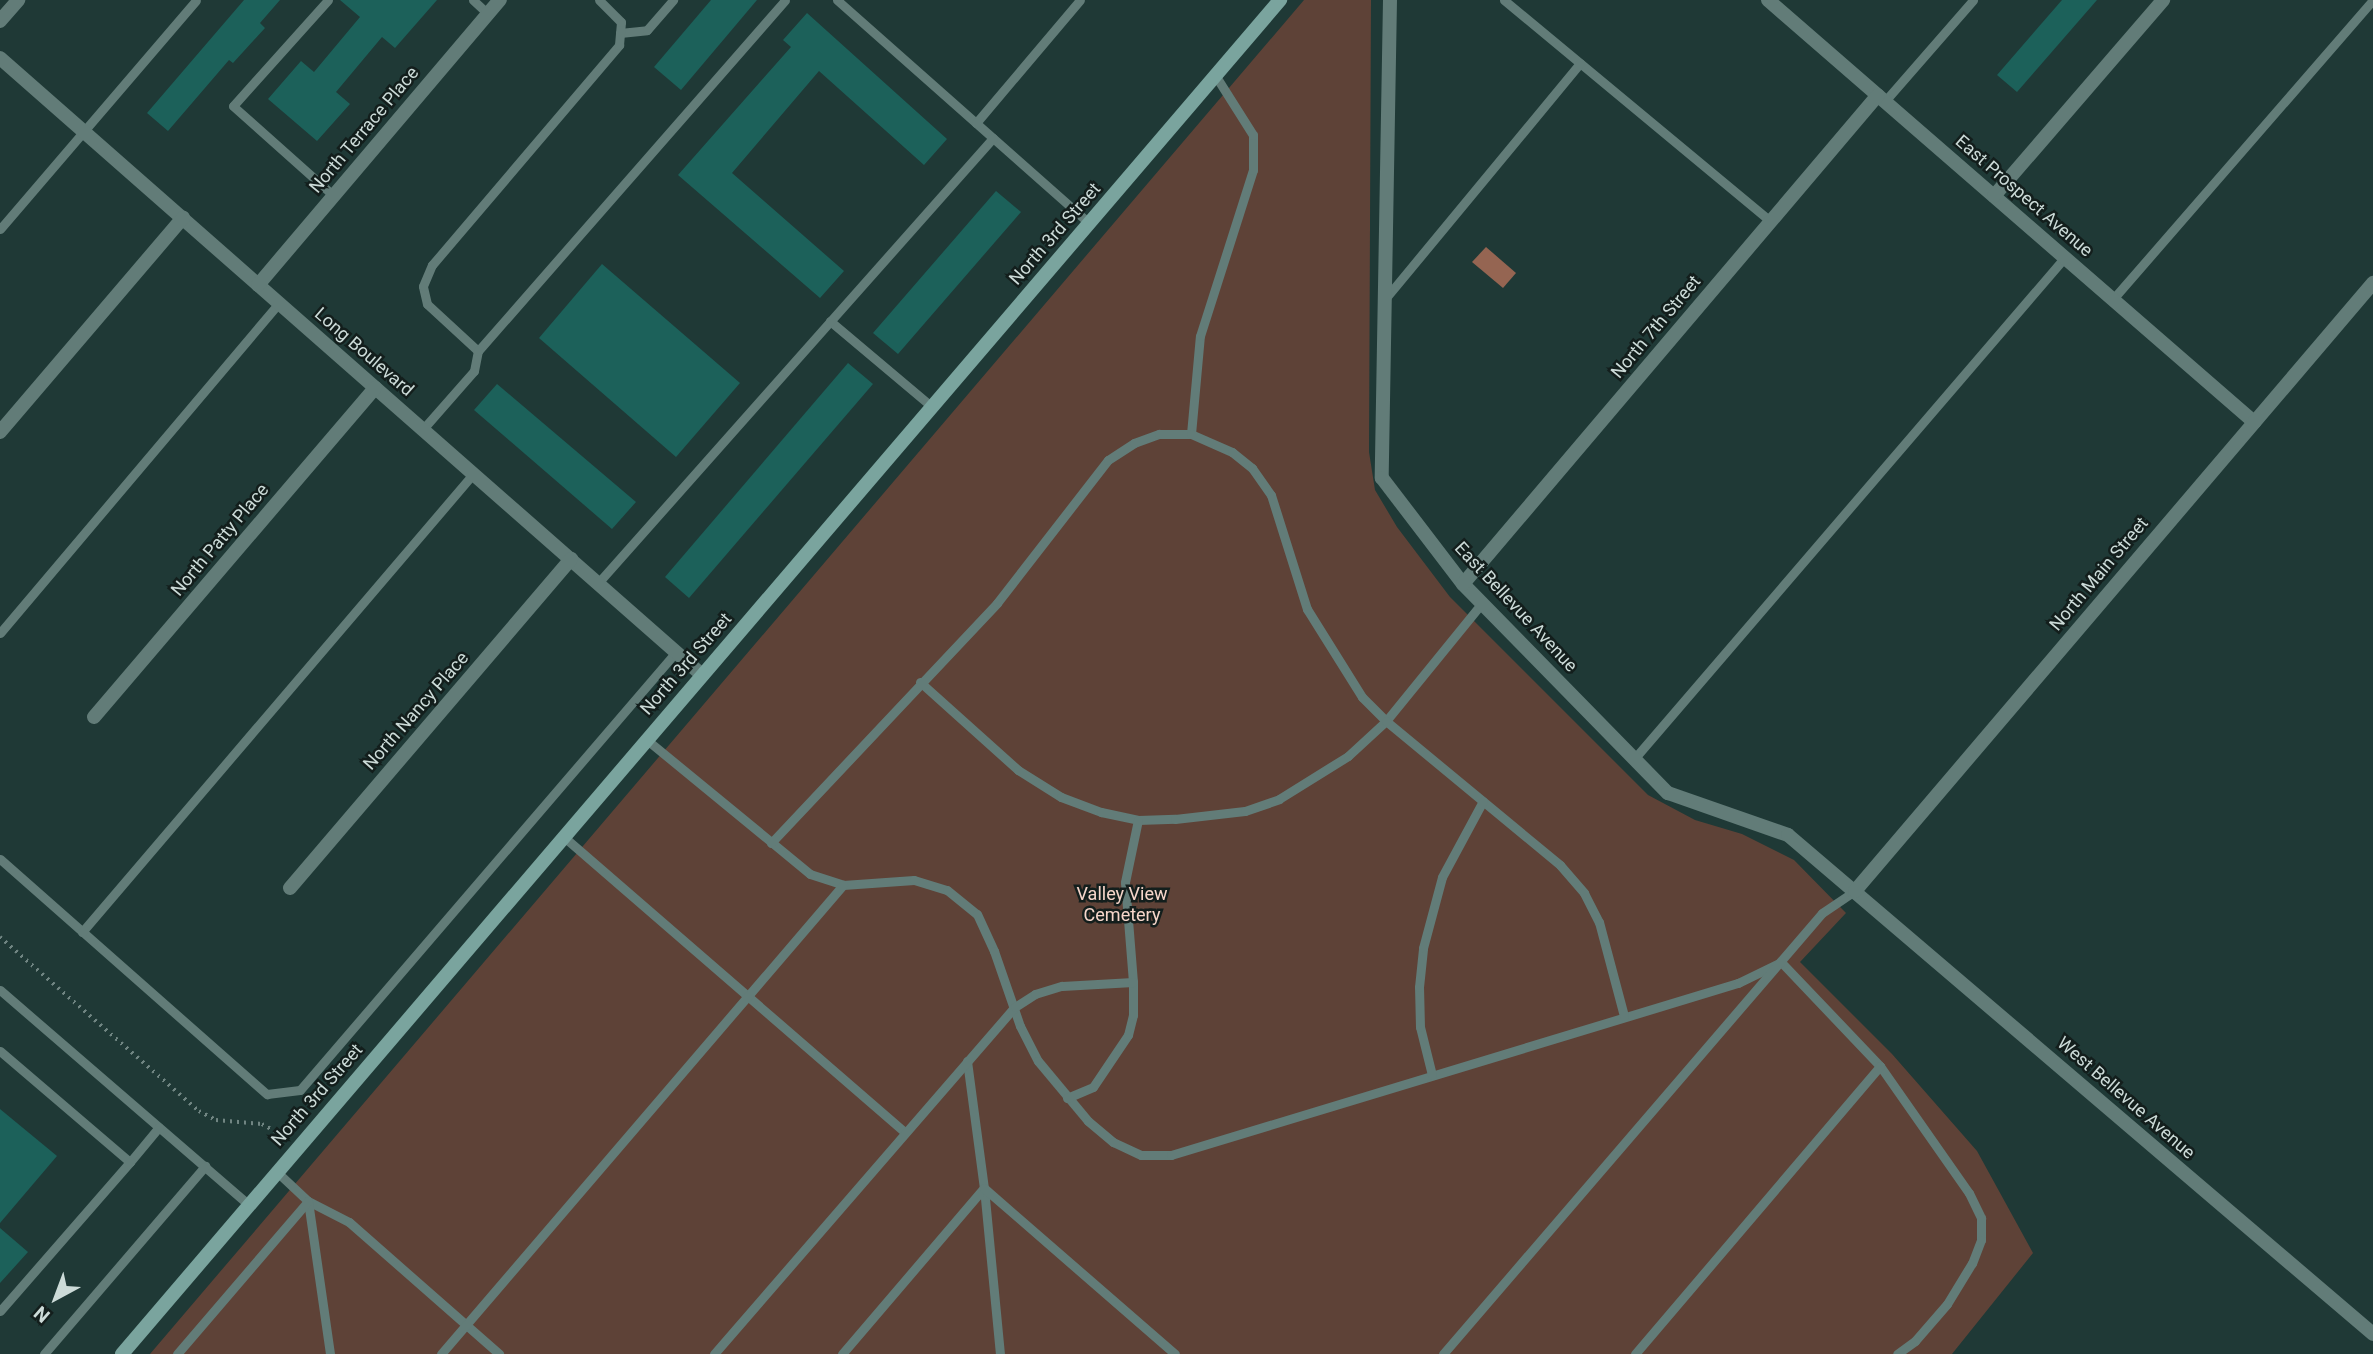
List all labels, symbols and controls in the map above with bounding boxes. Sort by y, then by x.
street label: North Terrace Place [305,62,423,198]
street label: East Prospect Avenue [1951,131,2097,261]
street label: North 3rd Street [1005,179,1105,289]
street label: North 7th Street [1607,271,1705,383]
street label: Long Boulevard [310,303,418,401]
street label: North Patty Place [167,479,273,601]
street label: North Main Street [2045,513,2153,635]
street label: East Bellevue Avenue [1450,537,1582,677]
street label: North 3rd Street [636,609,736,719]
street label: North Nancy Place [359,648,473,774]
park label: Valley View Cemetery [1077,884,1167,926]
street label: West Bellevue Avenue [2053,1032,2199,1164]
street label: North 3rd Street [267,1040,367,1150]
north arrow [21,1263,91,1333]
text: N [29,1301,54,1327]

